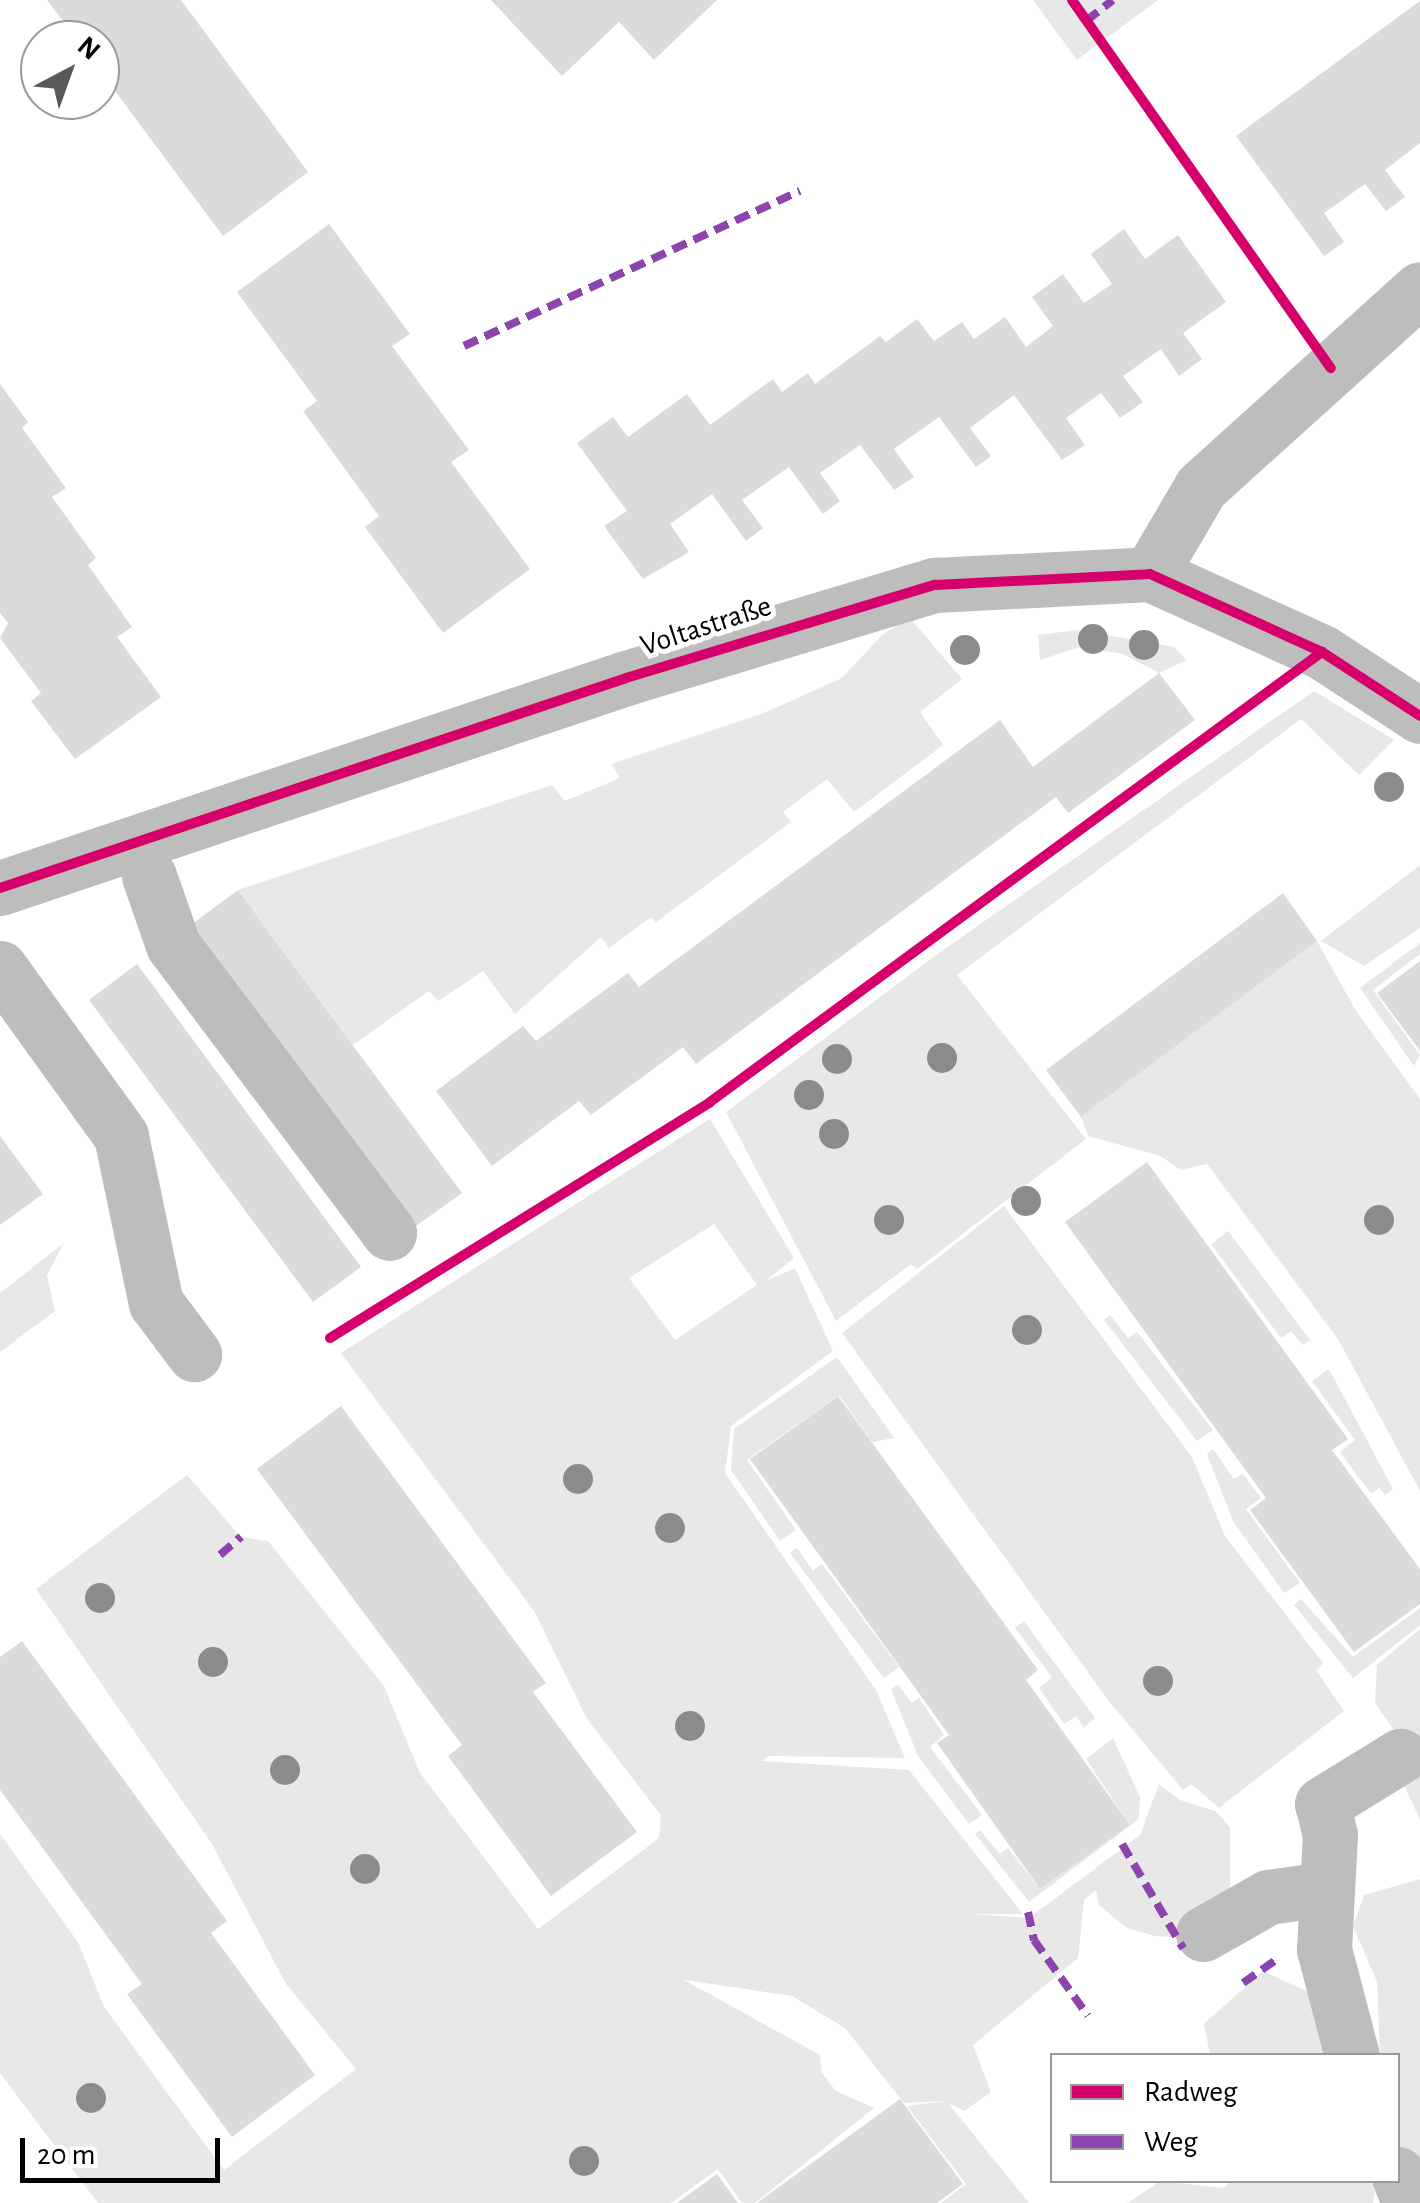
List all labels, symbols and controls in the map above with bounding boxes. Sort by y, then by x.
north arrow [20,20,120,120]
text: N [72,32,105,66]
street label: Voltastraße [636,588,776,664]
legend [1050,2053,1400,2183]
text: Radweg [1144,2077,1237,2107]
scale bar [25,2118,225,2180]
text: Weg [1144,2127,1198,2157]
text: 20 m [37,2140,95,2170]

